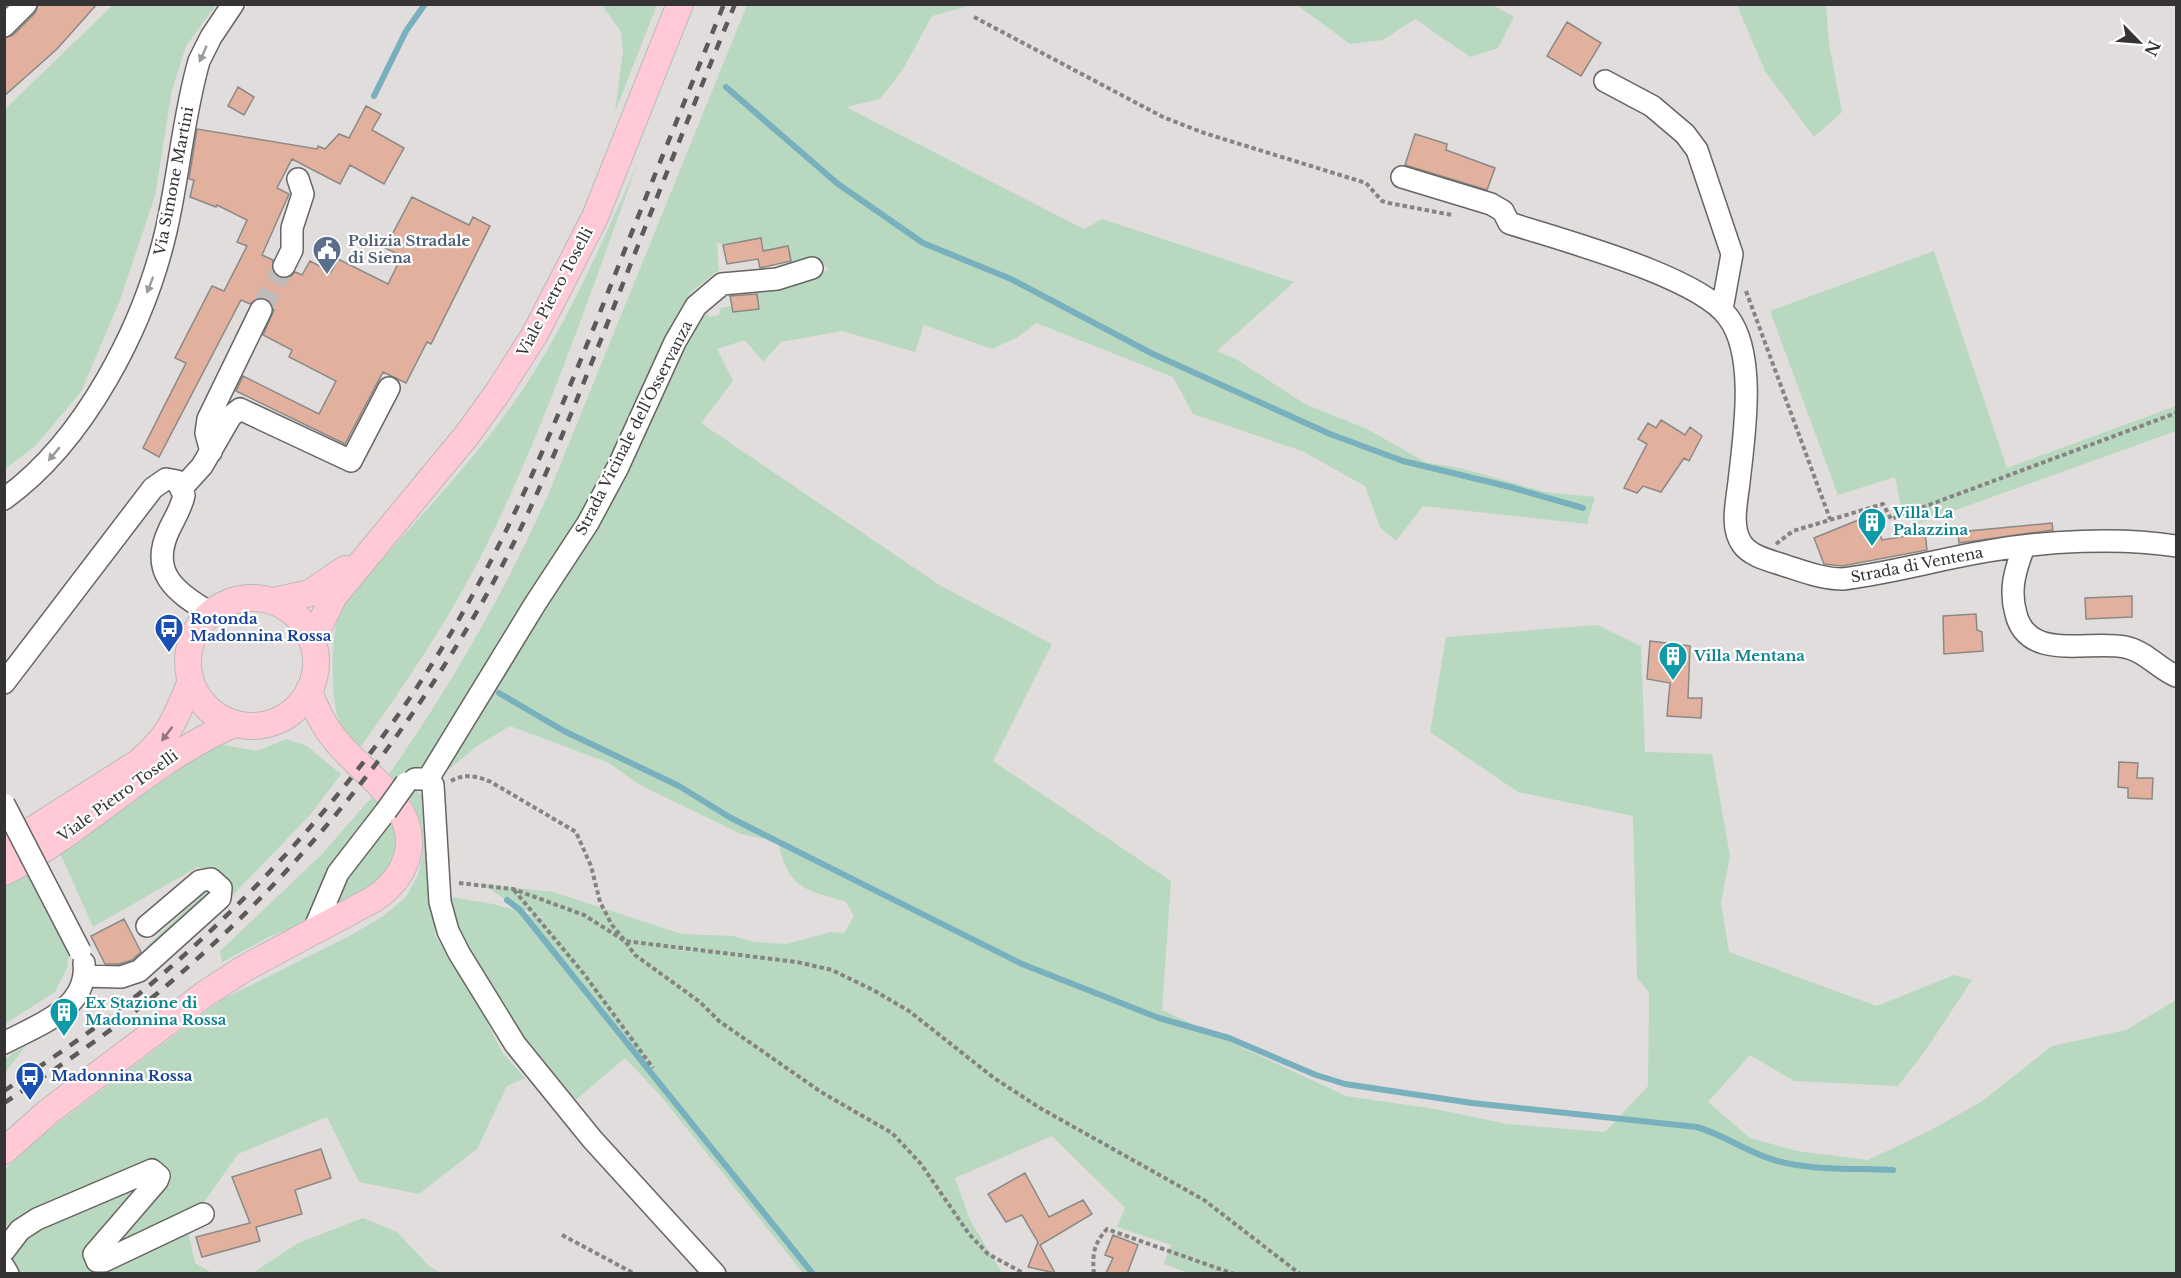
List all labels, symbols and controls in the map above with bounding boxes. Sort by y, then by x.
north arrow [2109,12,2169,72]
text: N [2140,37,2165,59]
one-way arrow [198,46,207,63]
street label: Via Simone Martini [150,105,197,258]
street label: Viale Pietro Toselli [512,224,597,361]
place label: Polizia Stradale di Siena [348,231,471,267]
public building icon: Polizia Stradale di Siena [311,234,343,276]
one-way arrow [145,276,155,294]
street label: Strada Vicinale dell'Osservanza [571,317,696,538]
one-way arrow [49,446,61,461]
place label: Villa La Palazzina [1892,503,1969,539]
building icon: Villa La Palazzina [1856,506,1888,548]
street label: Strada di Ventena [1849,542,1985,587]
place label: Rotonda Madonnina Rossa [190,609,332,645]
bus stop icon: Rotonda Madonnina Rossa [153,612,185,654]
building icon: Villa Mentana [1657,640,1689,682]
place label: Villa Mentana [1693,646,1805,665]
one-way arrow [160,726,173,742]
street label: Viale Pietro Toselli [53,746,181,846]
place label: Ex Stazione di Madonnina Rossa [85,993,227,1029]
building icon: Ex Stazione di Madonnina Rossa [48,996,80,1038]
bus stop icon: Madonnina Rossa [14,1060,46,1102]
place label: Madonnina Rossa [51,1066,193,1085]

